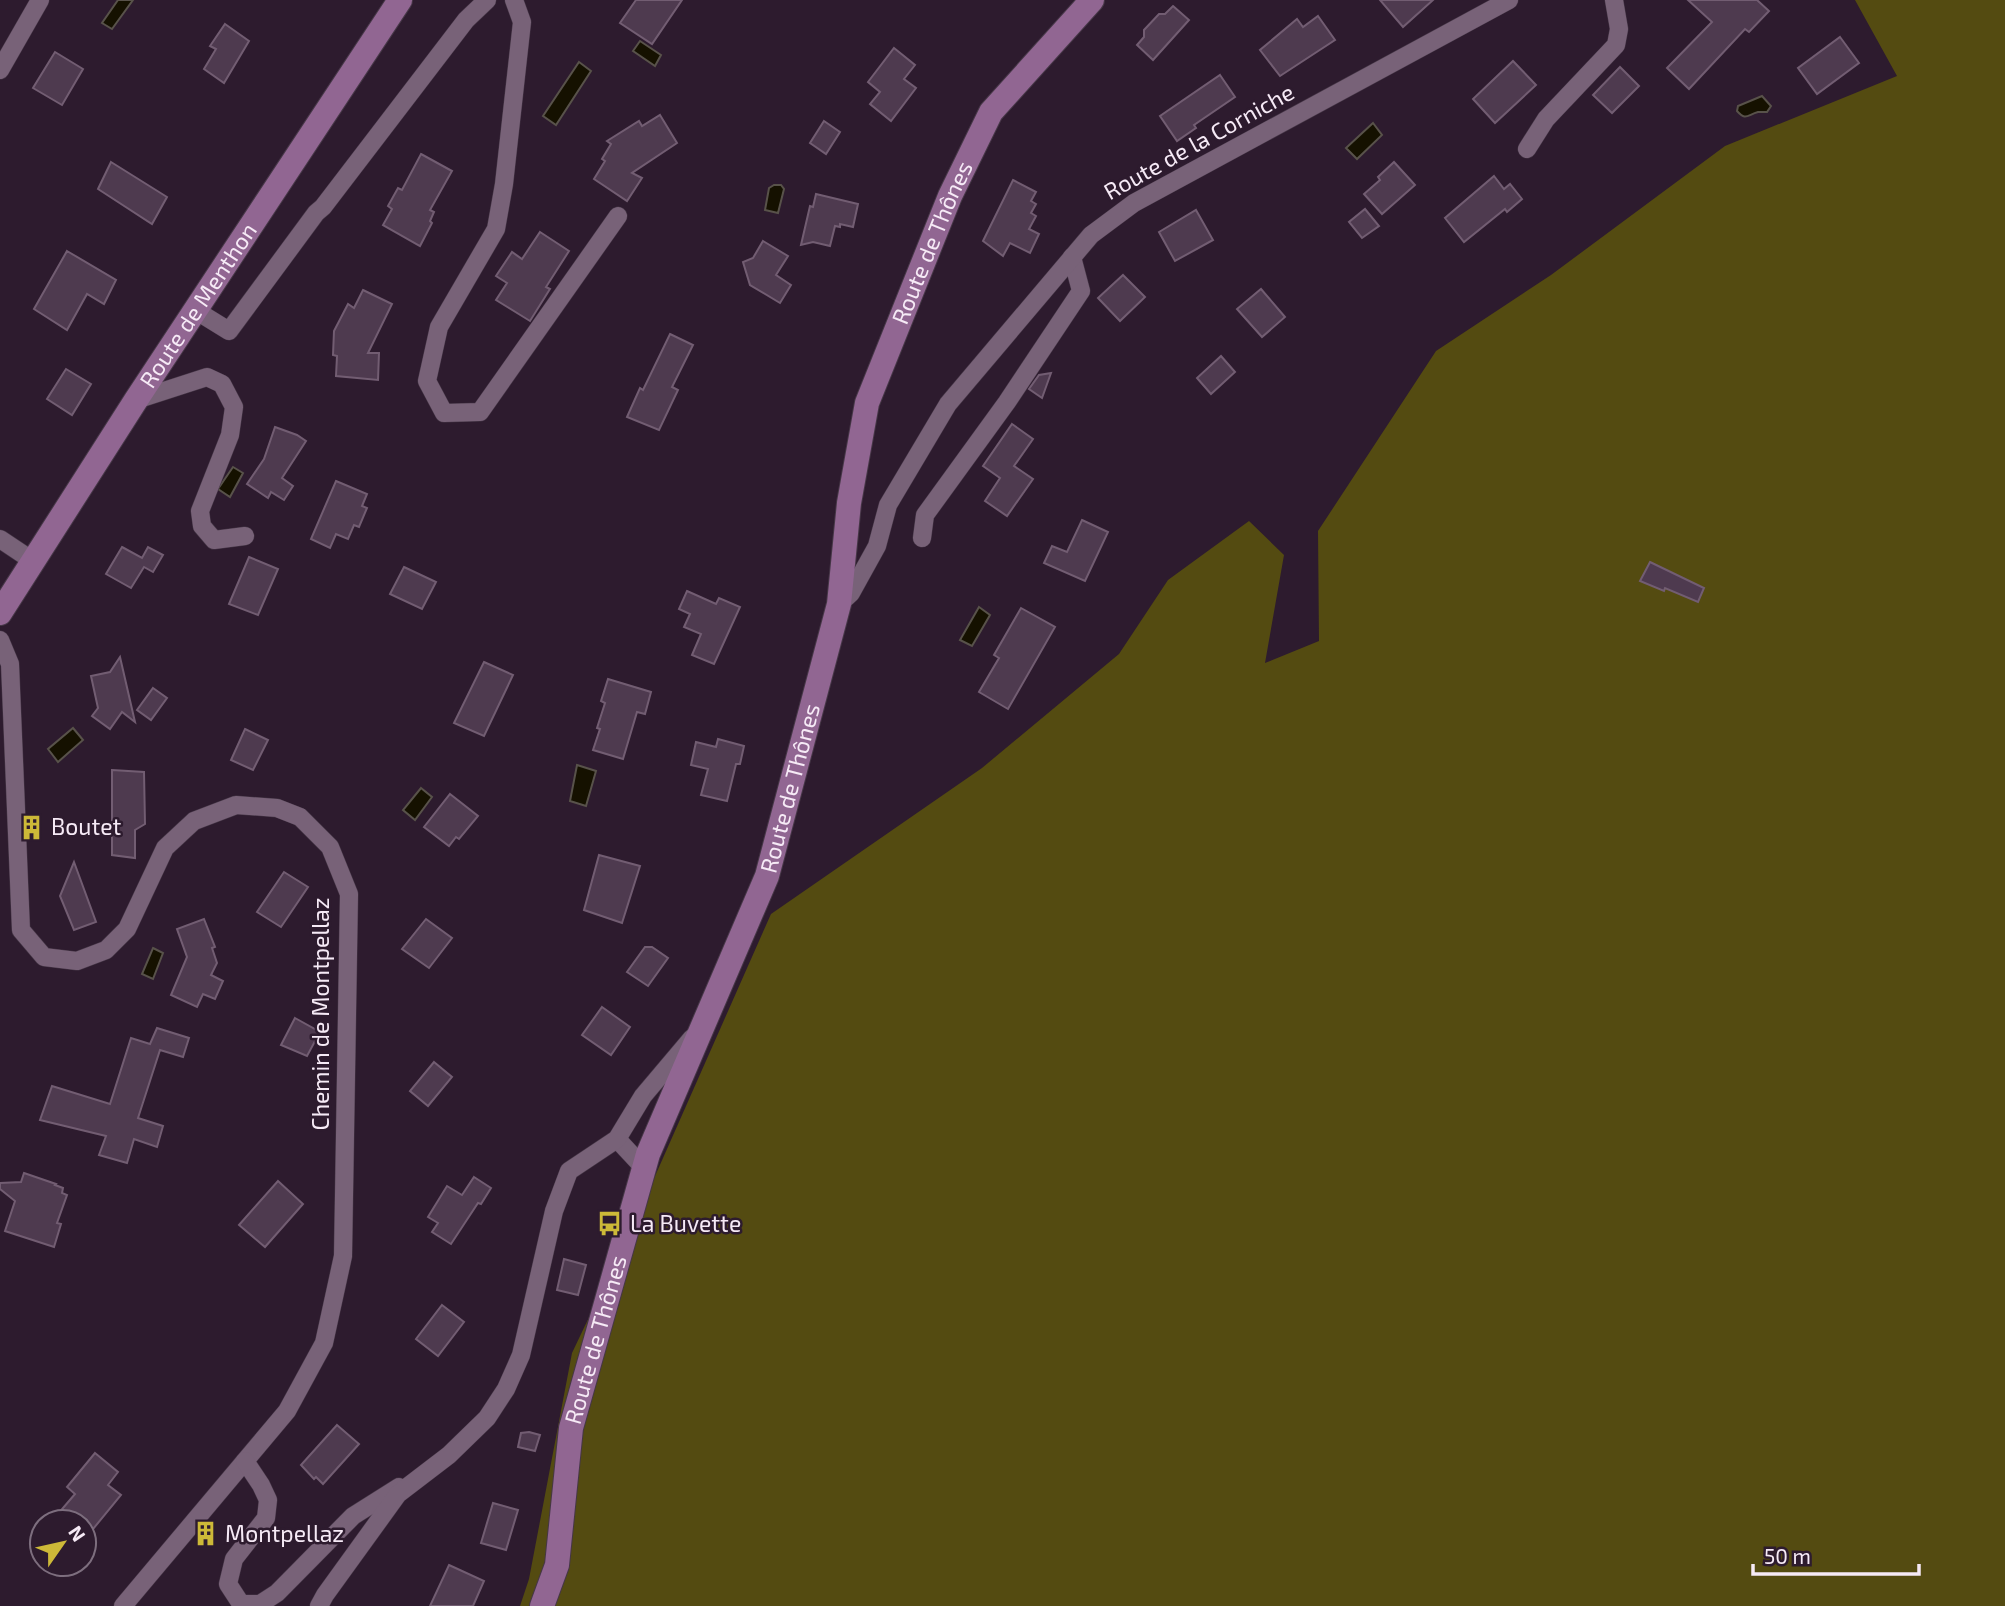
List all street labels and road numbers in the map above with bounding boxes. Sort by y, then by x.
street label: Route de la Corniche [1098,77,1299,205]
street label: Route de Thônes [885,156,978,328]
street label: Route de Menthon [133,217,262,393]
street label: Route de Thônes [753,700,825,876]
street label: Chemin de Montpellaz [306,898,334,1130]
street label: Route de Thônes [558,1252,632,1427]

